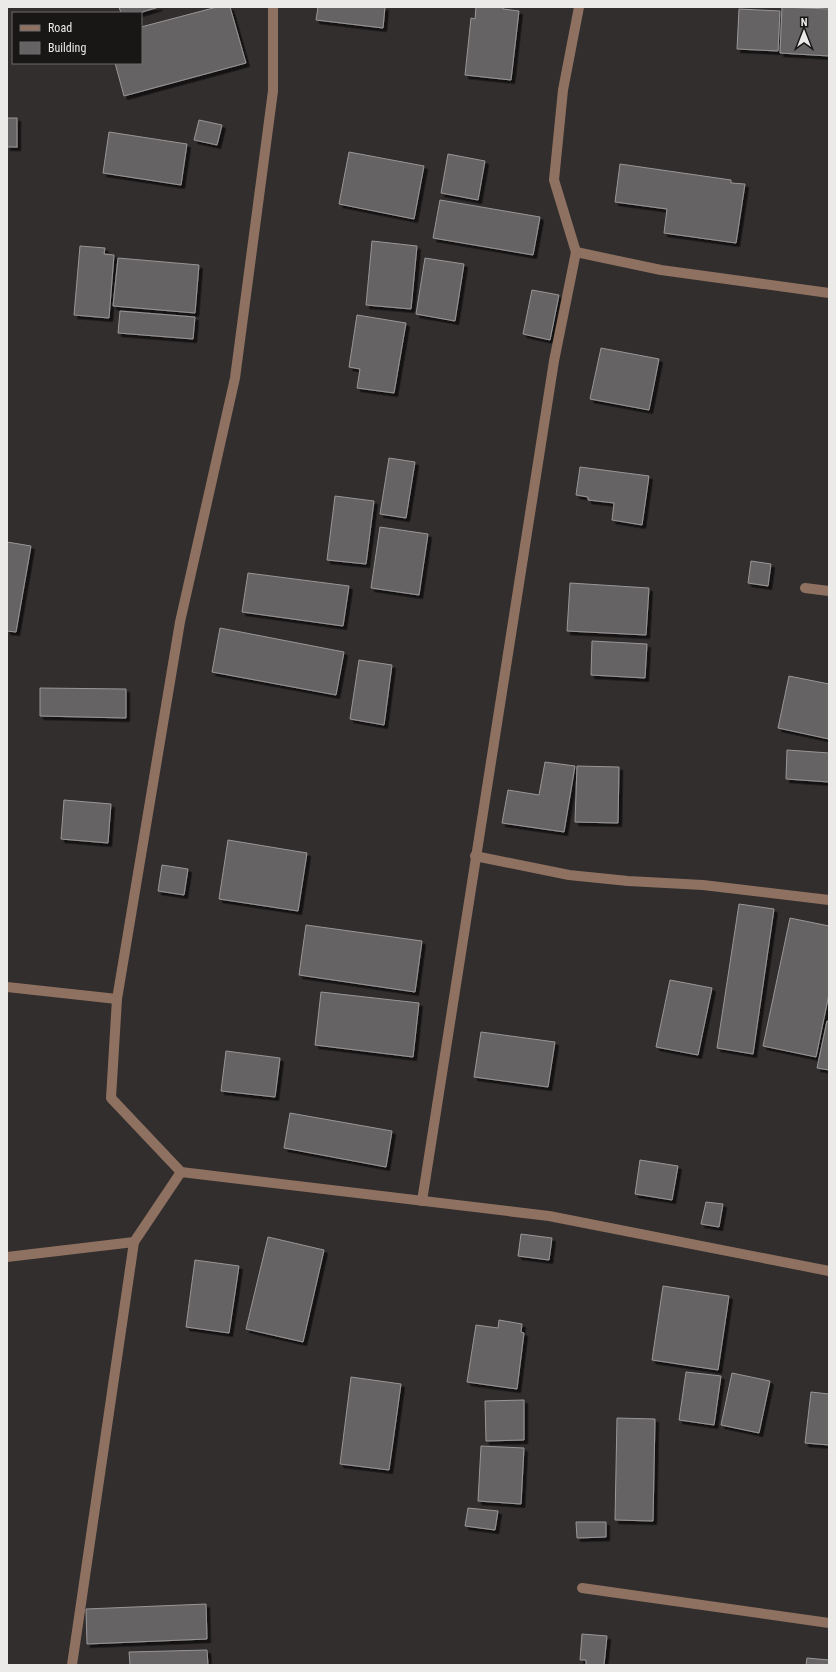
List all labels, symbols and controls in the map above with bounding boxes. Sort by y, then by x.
legend [12,12,142,64]
north arrow [784,12,824,52]
text: N [801,16,808,29]
text: Road [48,21,72,35]
text: Building [48,41,86,55]

